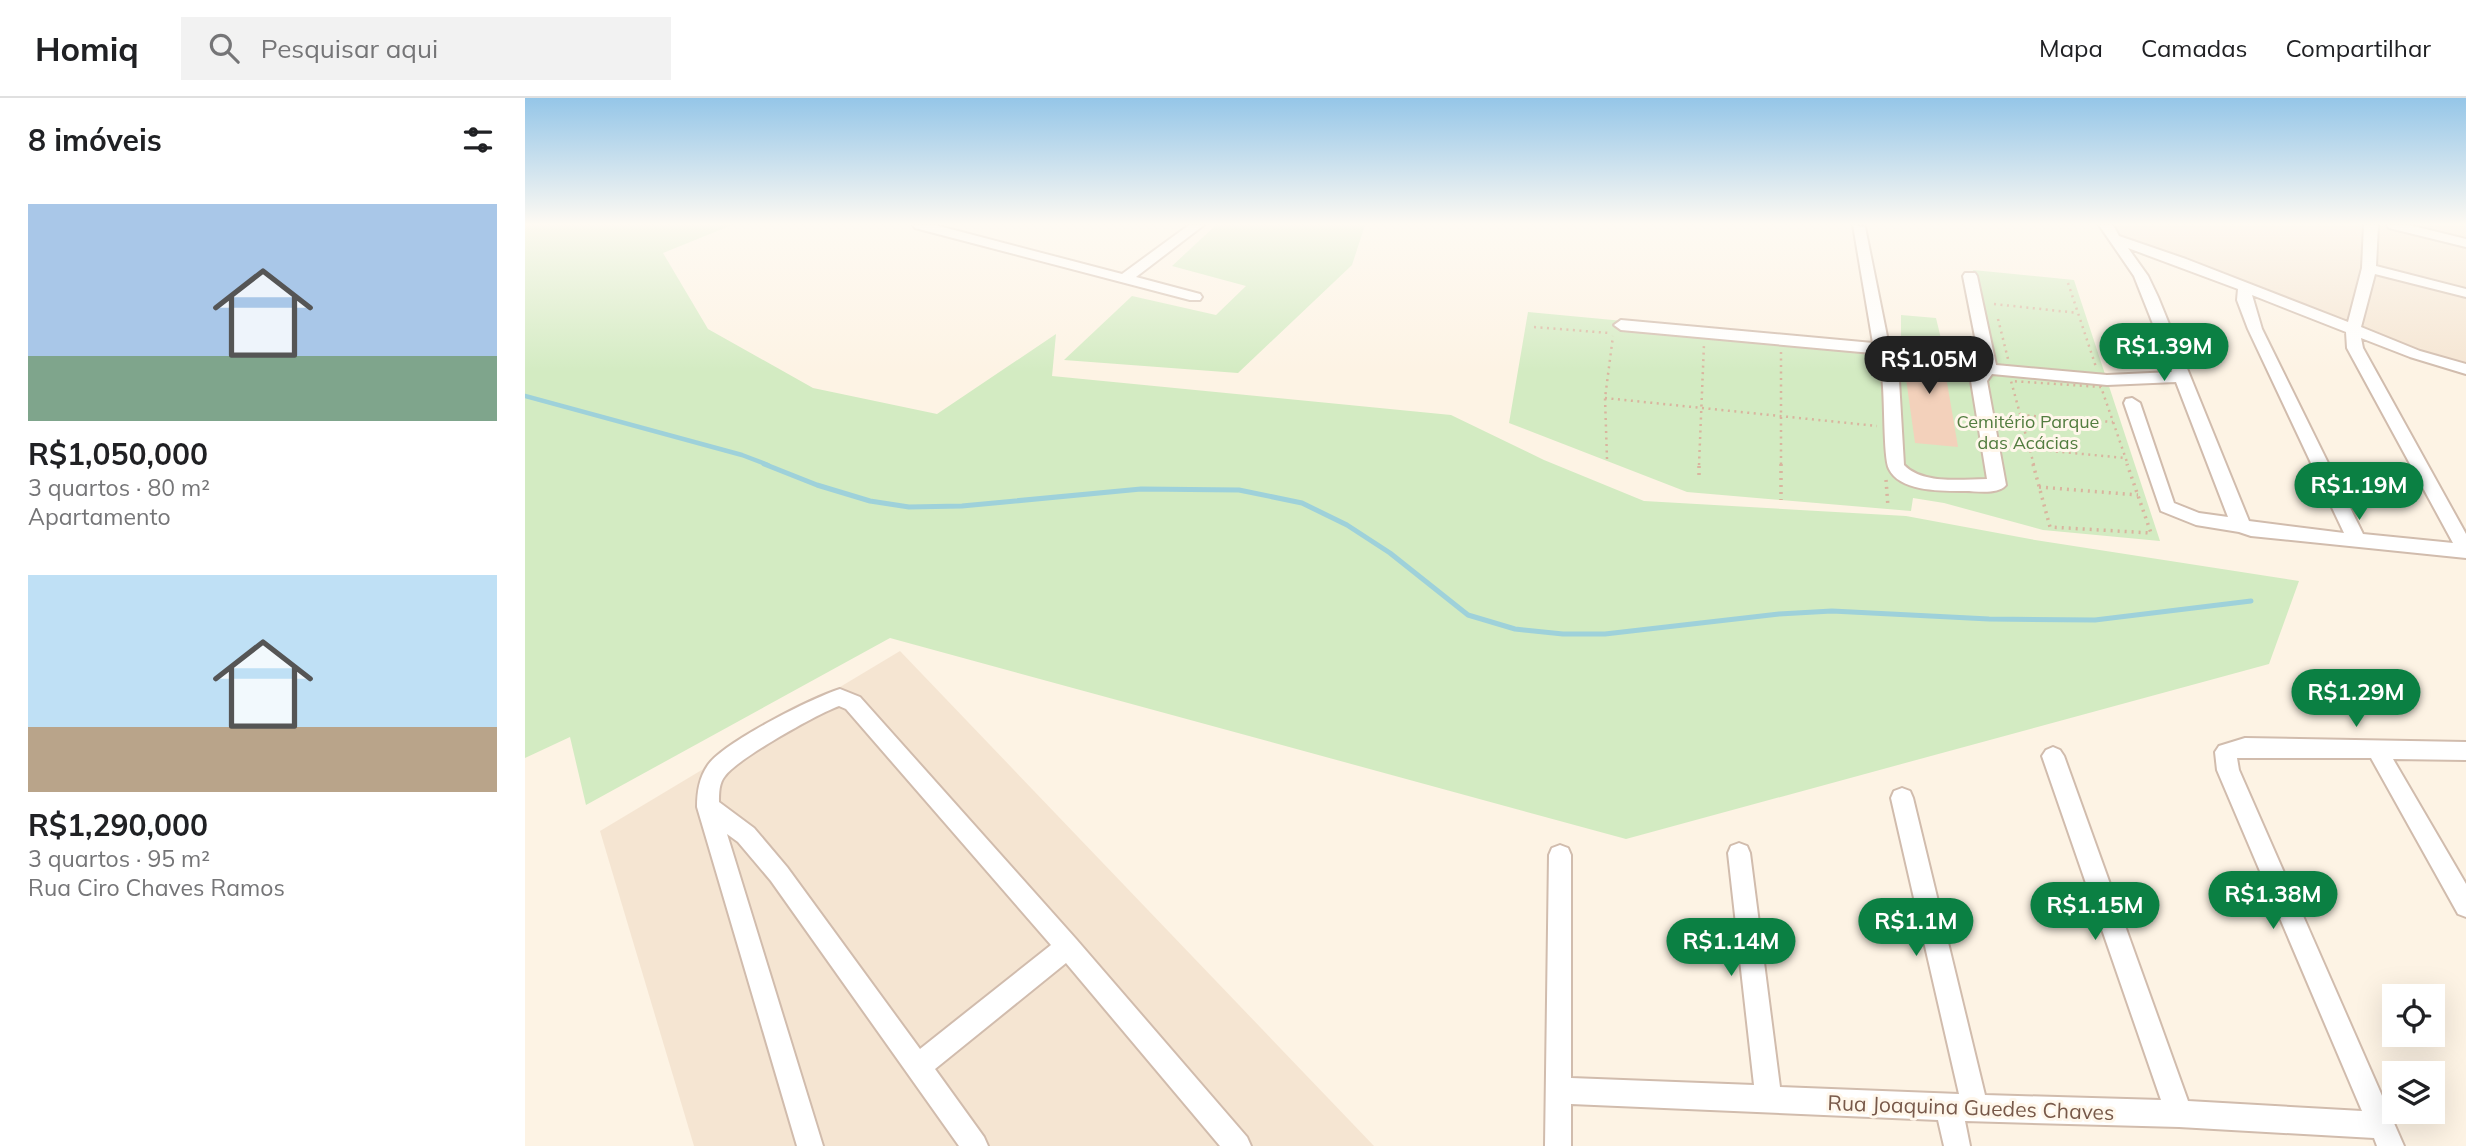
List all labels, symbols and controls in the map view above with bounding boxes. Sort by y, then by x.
search box [181,17,671,80]
text: Homiq [35,28,139,69]
icon: search [205,29,243,67]
text: Pesquisar aqui [261,32,438,65]
text: Mapa [2039,33,2103,63]
text: Camadas [2141,33,2248,63]
text: Compartilhar [2286,33,2431,63]
text: 8 imóveis [28,121,162,159]
icon: filters [459,121,497,159]
icon: home [200,250,326,376]
pin: R$1.39M [2099,324,2229,383]
text: R$1.39M [2115,331,2213,360]
pin: R$1.05M [1864,336,1994,396]
text: R$1.05M [1880,344,1978,373]
park label: Cemitério Parque das Acácias [1957,410,2099,454]
text: R$1,050,000 [28,435,208,473]
pin: R$1.19M [2294,462,2424,522]
text: R$1.19M [2310,470,2408,499]
text: 3 quartos · 80 m² [28,473,210,502]
text: Apartamento [28,502,171,531]
icon: home [200,621,326,747]
pin: R$1.29M [2291,670,2421,729]
text: R$1.29M [2307,677,2405,706]
text: R$1,290,000 [28,806,208,844]
text: 3 quartos · 95 m² [28,844,210,873]
pin: R$1.38M [2208,872,2338,931]
text: Rua Ciro Chaves Ramos [28,873,285,902]
text: R$1.38M [2224,879,2322,908]
pin: R$1.15M [2030,882,2160,942]
text: R$1.15M [2046,890,2144,919]
pin: R$1.1M [1859,898,1973,958]
text: R$1.1M [1874,906,1958,935]
pin: R$1.14M [1666,918,1796,978]
text: R$1.14M [1682,926,1780,955]
map controls [2382,984,2445,1124]
button: locate [2382,984,2445,1047]
button: layers [2382,1061,2445,1124]
street label: Rua Joaquina Guedes Chaves [1827,1089,2115,1125]

